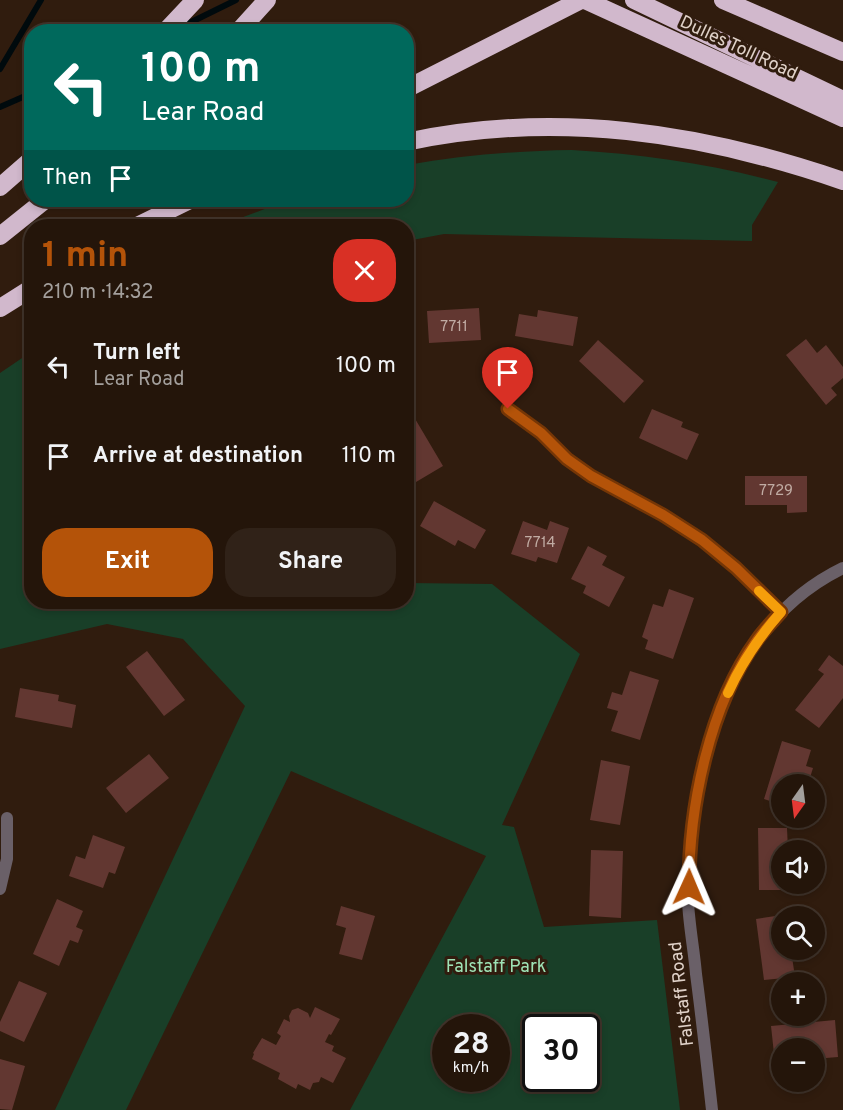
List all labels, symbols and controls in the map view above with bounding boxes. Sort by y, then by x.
street label: Dulles Toll Road [676,11,801,86]
text: 100 m [141,44,260,97]
icon: left [42,48,120,126]
text: Lear Road [141,96,264,130]
icon: arrive [104,162,137,195]
text: Then [42,165,92,192]
text: 1 min [42,234,128,280]
button: close [333,239,396,302]
text: 210 m · 14:32 [42,280,153,306]
house number: 7711 [440,318,468,337]
text: Turn left [93,340,181,367]
pin [482,347,533,409]
icon: left [42,350,75,383]
text: 100 m [336,353,396,380]
icon: arrive [491,356,524,389]
text: Lear Road [93,367,184,393]
icon: arrive [42,440,75,473]
text: Arrive at destination [93,443,303,470]
text: 110 m [342,443,396,470]
house number: 7729 [759,482,793,501]
button: Exit [42,528,213,597]
button: Share [225,528,396,597]
house number: 7714 [524,534,556,553]
north arrow [771,774,825,828]
map controls [771,774,825,1092]
button: sound [771,840,825,894]
position arrow [657,855,721,919]
button: search [771,906,825,960]
street label: Falstaff Road [665,940,700,1047]
park label: Falstaff Park [446,956,546,979]
button: + [771,972,825,1026]
speed limit sign: 30 [522,1014,600,1092]
text: 28 [452,1027,490,1064]
button: − [771,1038,825,1092]
text: km/h [453,1059,489,1078]

